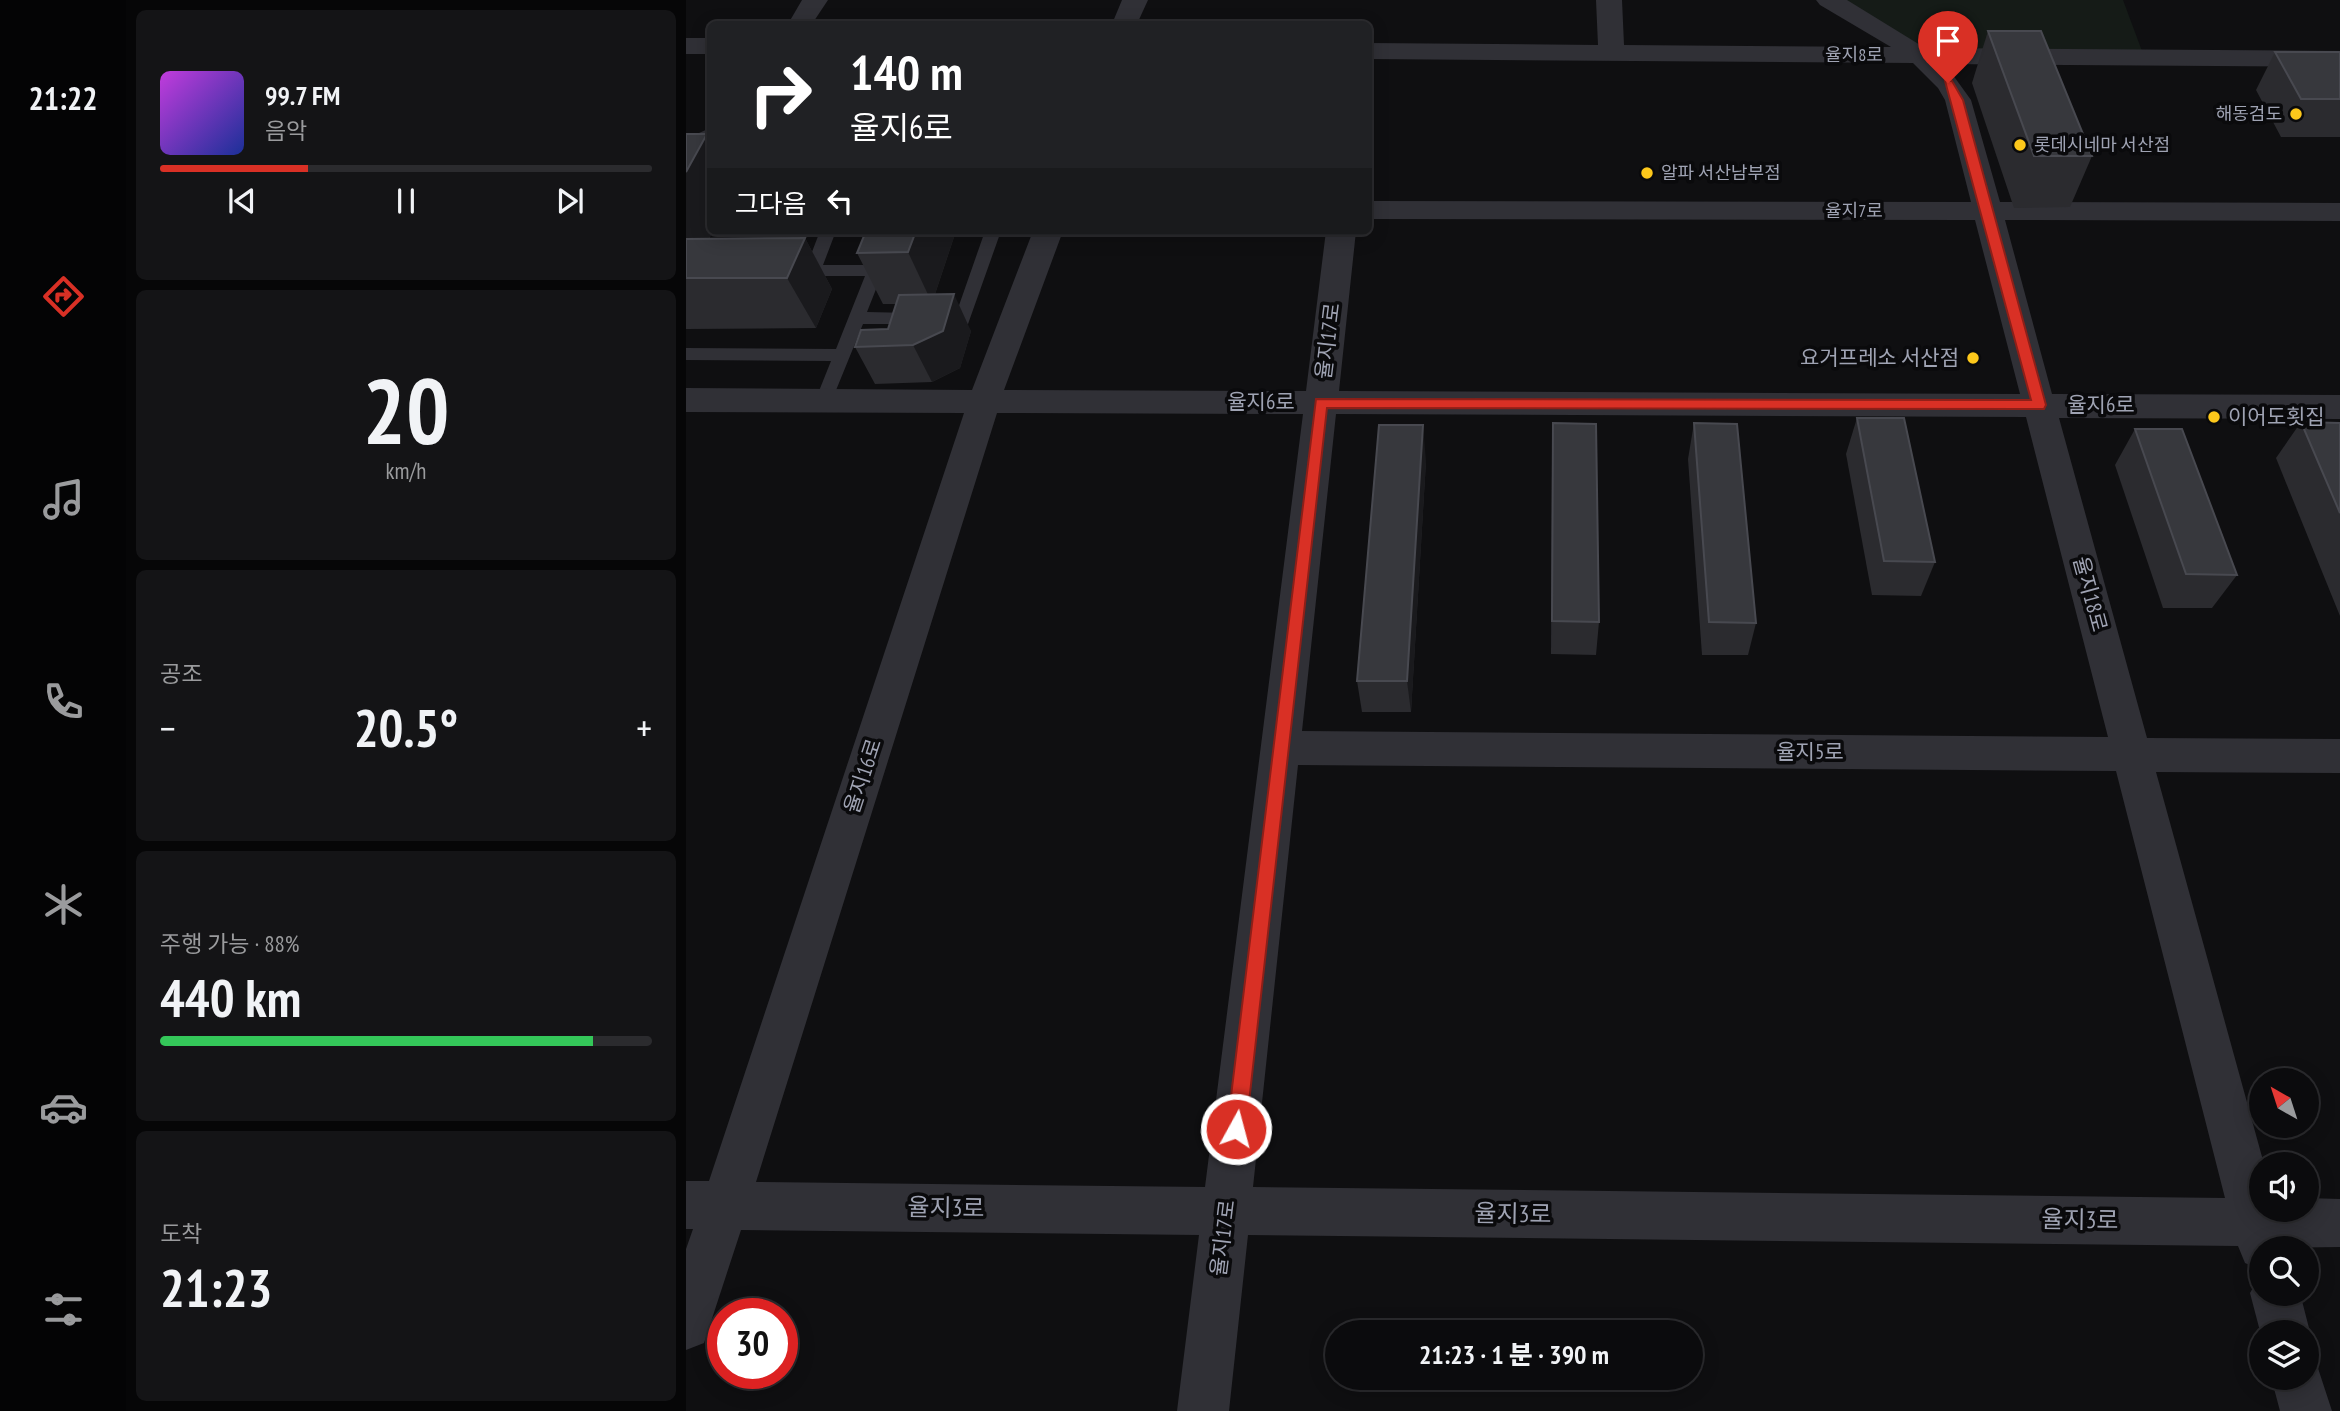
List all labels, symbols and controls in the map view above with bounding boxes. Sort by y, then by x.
pin [1918,11,1978,83]
icon: arrive [1929,22,1967,60]
text: 140 m [850,40,963,104]
street label: 율지8로 [1825,43,1883,66]
icon: right [735,49,826,140]
text: 21:22 [28,77,98,119]
text: 99.7 FM [265,79,340,112]
place label: 해동검도 [2216,102,2282,125]
text: 율지6로 [850,106,953,148]
marker: 해동검도 [2288,106,2304,122]
text: 음악 [265,116,307,145]
place label: 롯데시네마 서산점 [2034,133,2170,156]
marker: 롯데시네마 서산점 [2012,137,2028,153]
place label: 알파 서산남부점 [1661,161,1781,184]
marker: 알파 서산남부점 [1639,165,1655,181]
icon: previous [223,182,261,220]
icon: pause [387,182,425,220]
icon: next [551,182,589,220]
icon: left [821,182,859,220]
text: 그다음 [735,187,807,220]
street label: 율지7로 [1825,199,1883,222]
icon: directions [39,272,88,321]
street label: 율지17로 [1309,301,1346,381]
place label: 요거프레소 서산점 [1800,344,1959,371]
marker: 요거프레소 서산점 [1965,350,1981,366]
text: 20 [363,351,450,469]
street label: 율지6로 [1227,388,1295,415]
street label: 율지6로 [2067,391,2135,418]
place label: 이어도횟집 [2228,403,2325,430]
marker: 이어도횟집 [2206,409,2222,425]
text: km/h [386,456,426,485]
icon: music [39,475,88,524]
street label: 율지18로 [2067,553,2113,634]
text: 공조 [160,659,202,688]
icon: phone [39,677,88,726]
text: 20.5° [354,694,458,761]
text: − [160,703,176,752]
text: + [636,703,652,752]
street label: 율지16로 [838,735,887,817]
street label: 율지5로 [1776,738,1844,765]
icon: climate [39,880,88,929]
text: 주행 가능 · 88% [160,929,300,958]
text: 440 km [160,964,301,1031]
north arrow [2249,1068,2319,1138]
map controls [2249,1068,2319,1390]
icon: car [39,1083,88,1132]
position arrow [1199,1092,1273,1166]
button: sound [2249,1152,2319,1222]
street label: 율지3로 [907,1191,985,1224]
street label: 율지3로 [1474,1197,1552,1230]
street label: 율지17로 [1204,1198,1241,1278]
street label: 율지3로 [2041,1203,2119,1236]
text: 도착 [160,1219,202,1248]
button: search [2249,1236,2319,1306]
text: 21:23 [160,1254,272,1321]
icon: filters [39,1285,88,1334]
speed limit sign: 30 [707,1298,798,1389]
button: layers [2249,1320,2319,1390]
text: 21:23 · 1 분 · 390 m [1419,1338,1609,1371]

